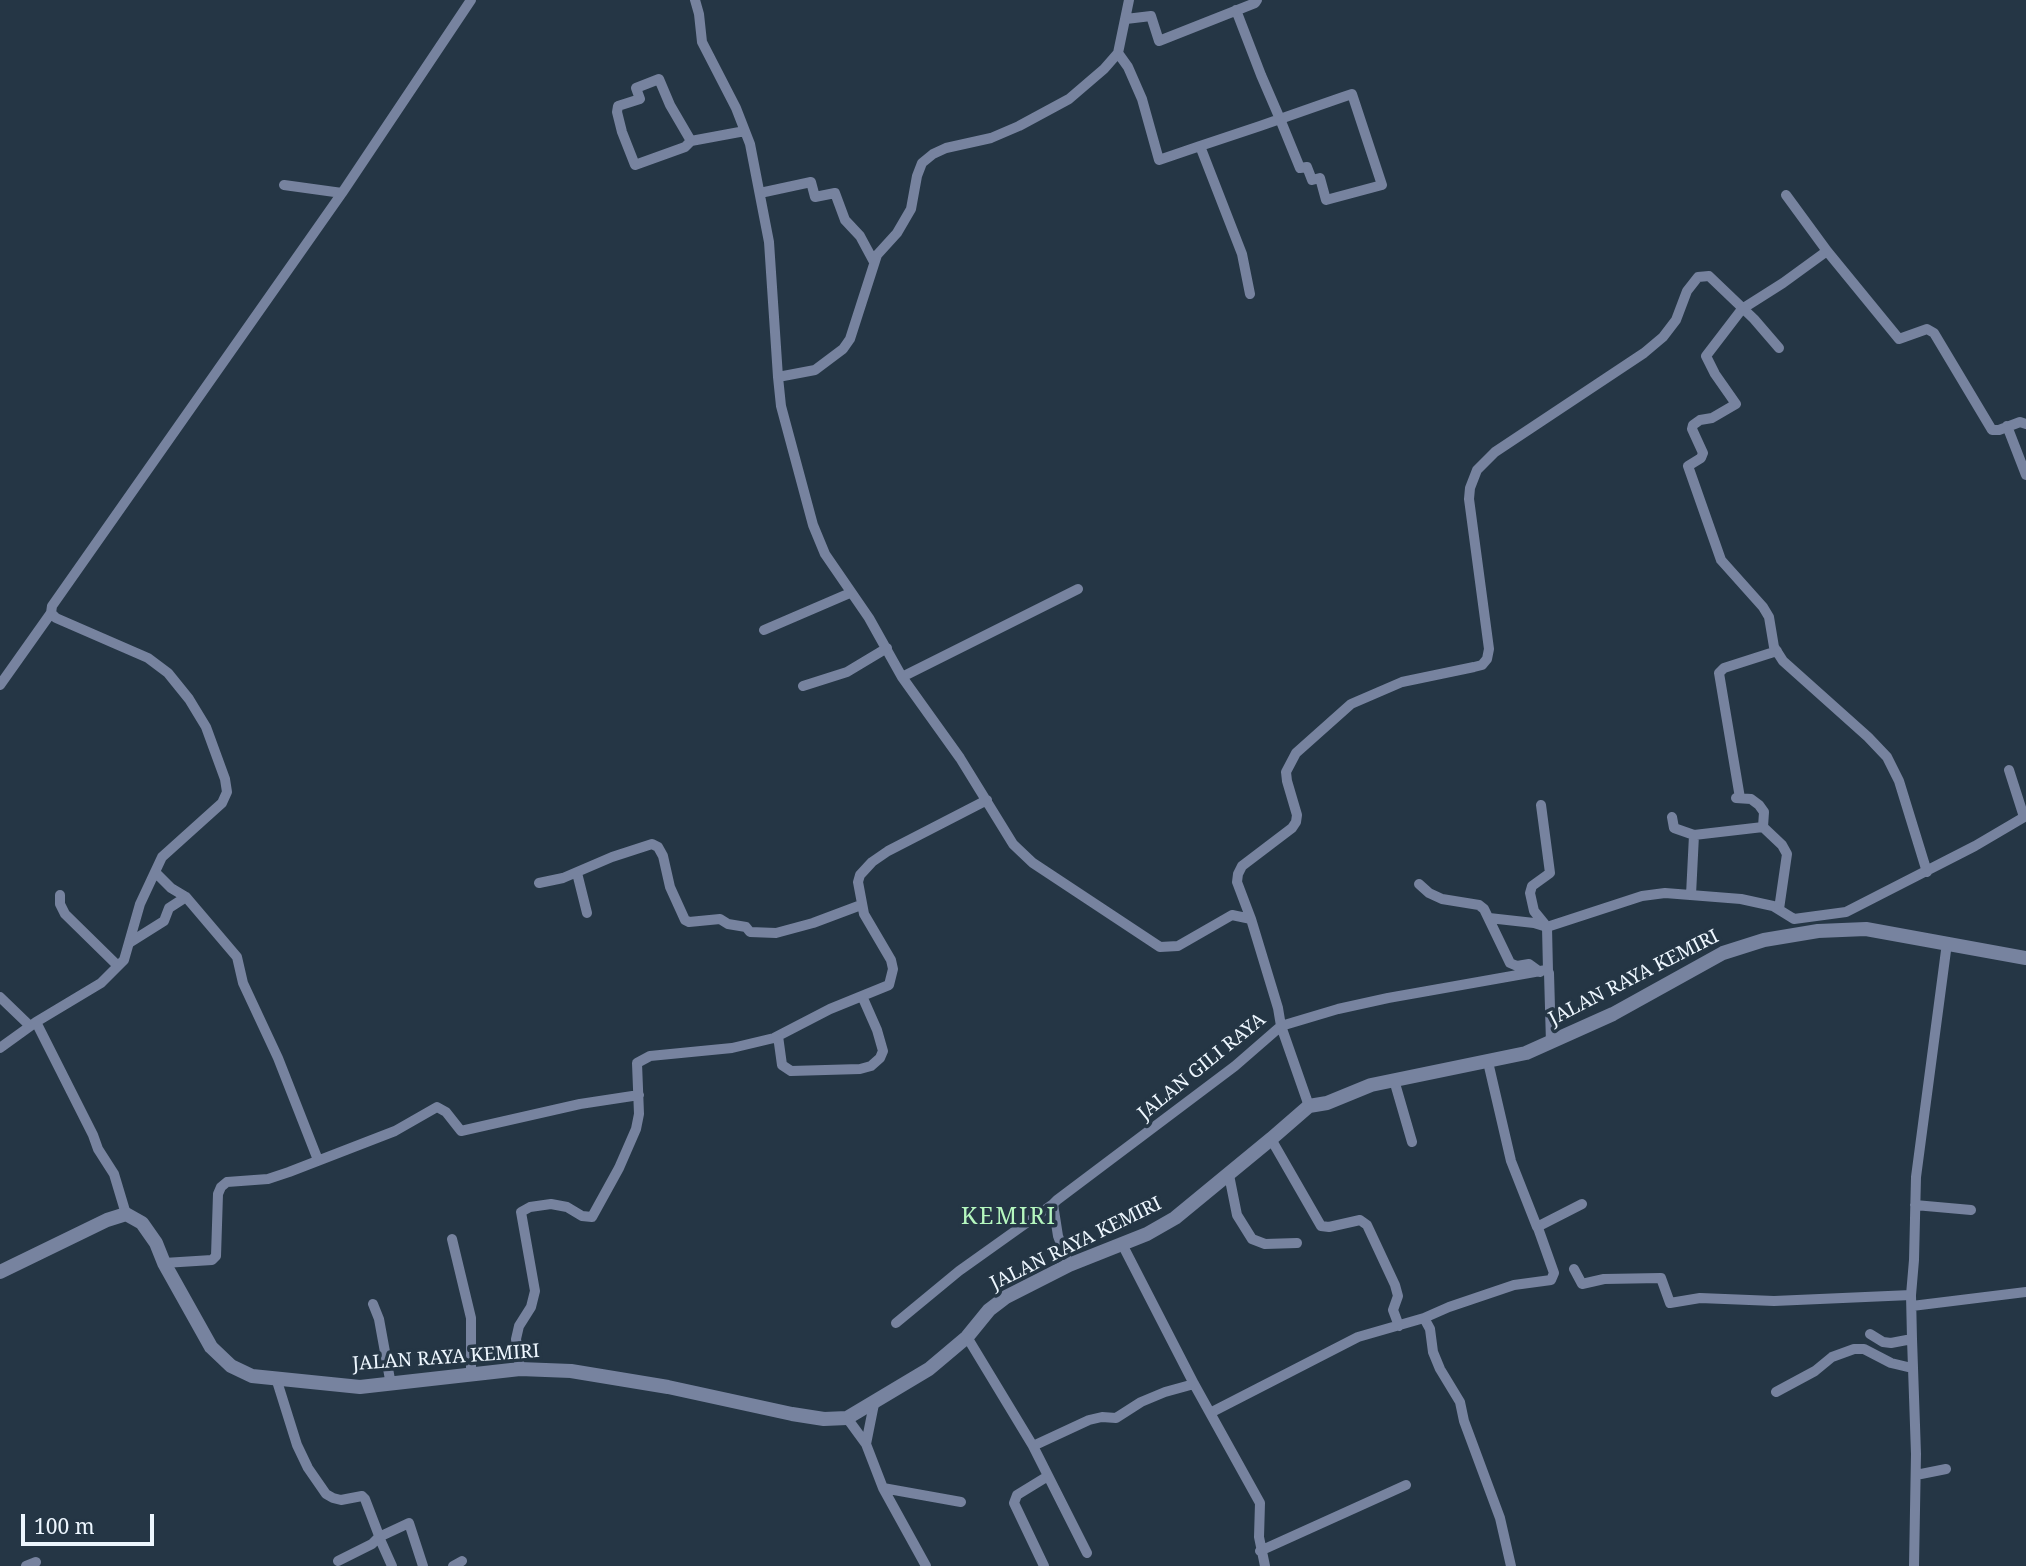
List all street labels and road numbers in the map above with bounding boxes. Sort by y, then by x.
street label: JALAN RAYA KEMIRI [1545,925,1723,1031]
street label: JALAN GILI RAYA [1134,1009,1270,1125]
street label: JALAN RAYA KEMIRI [987,1193,1165,1295]
street label: JALAN RAYA KEMIRI [352,1340,540,1376]

